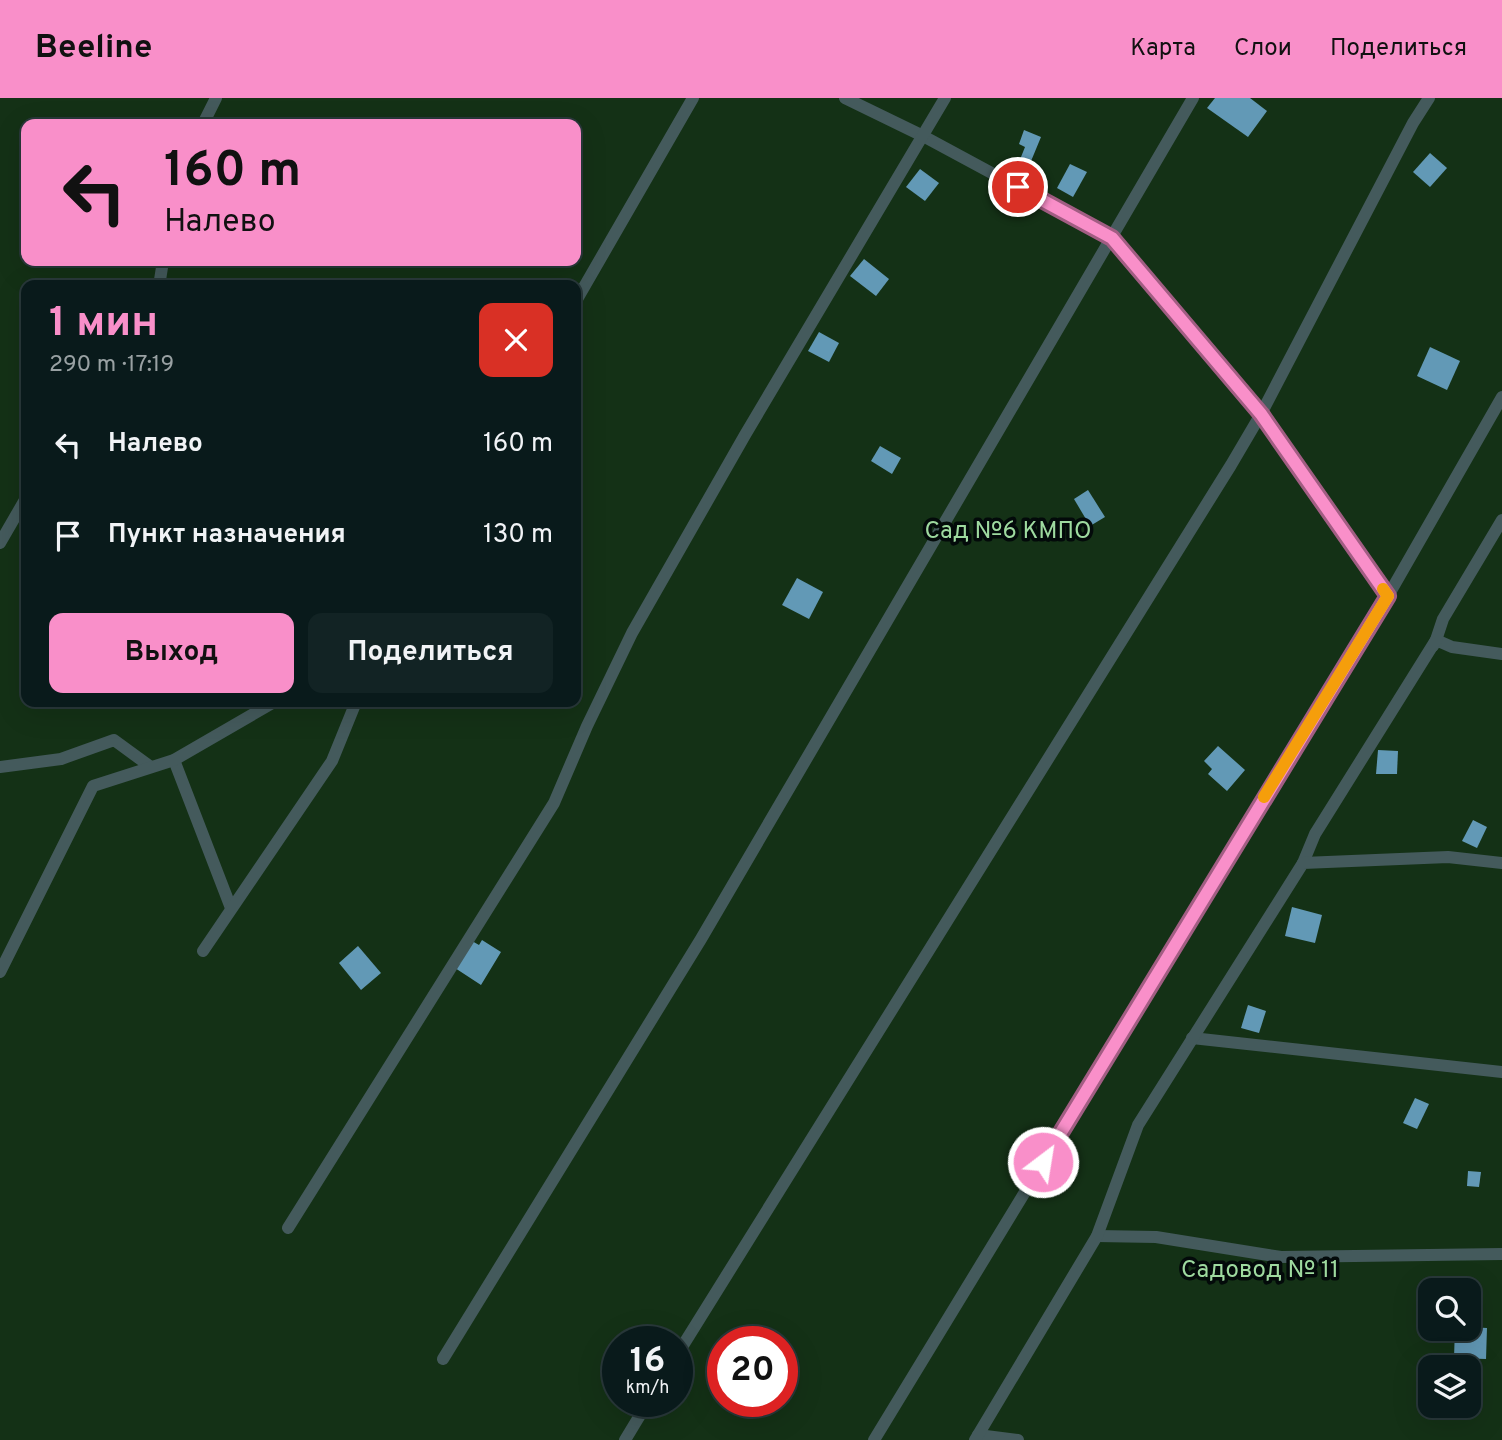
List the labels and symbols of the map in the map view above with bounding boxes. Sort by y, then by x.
pin [988,157,1048,217]
park label: Сад №6 КМПО [925,517,1091,547]
position arrow [1006,1125,1080,1199]
park label: Садовод № 11 [1181,1256,1339,1286]
speed limit sign: 20 [707,1326,798,1417]

